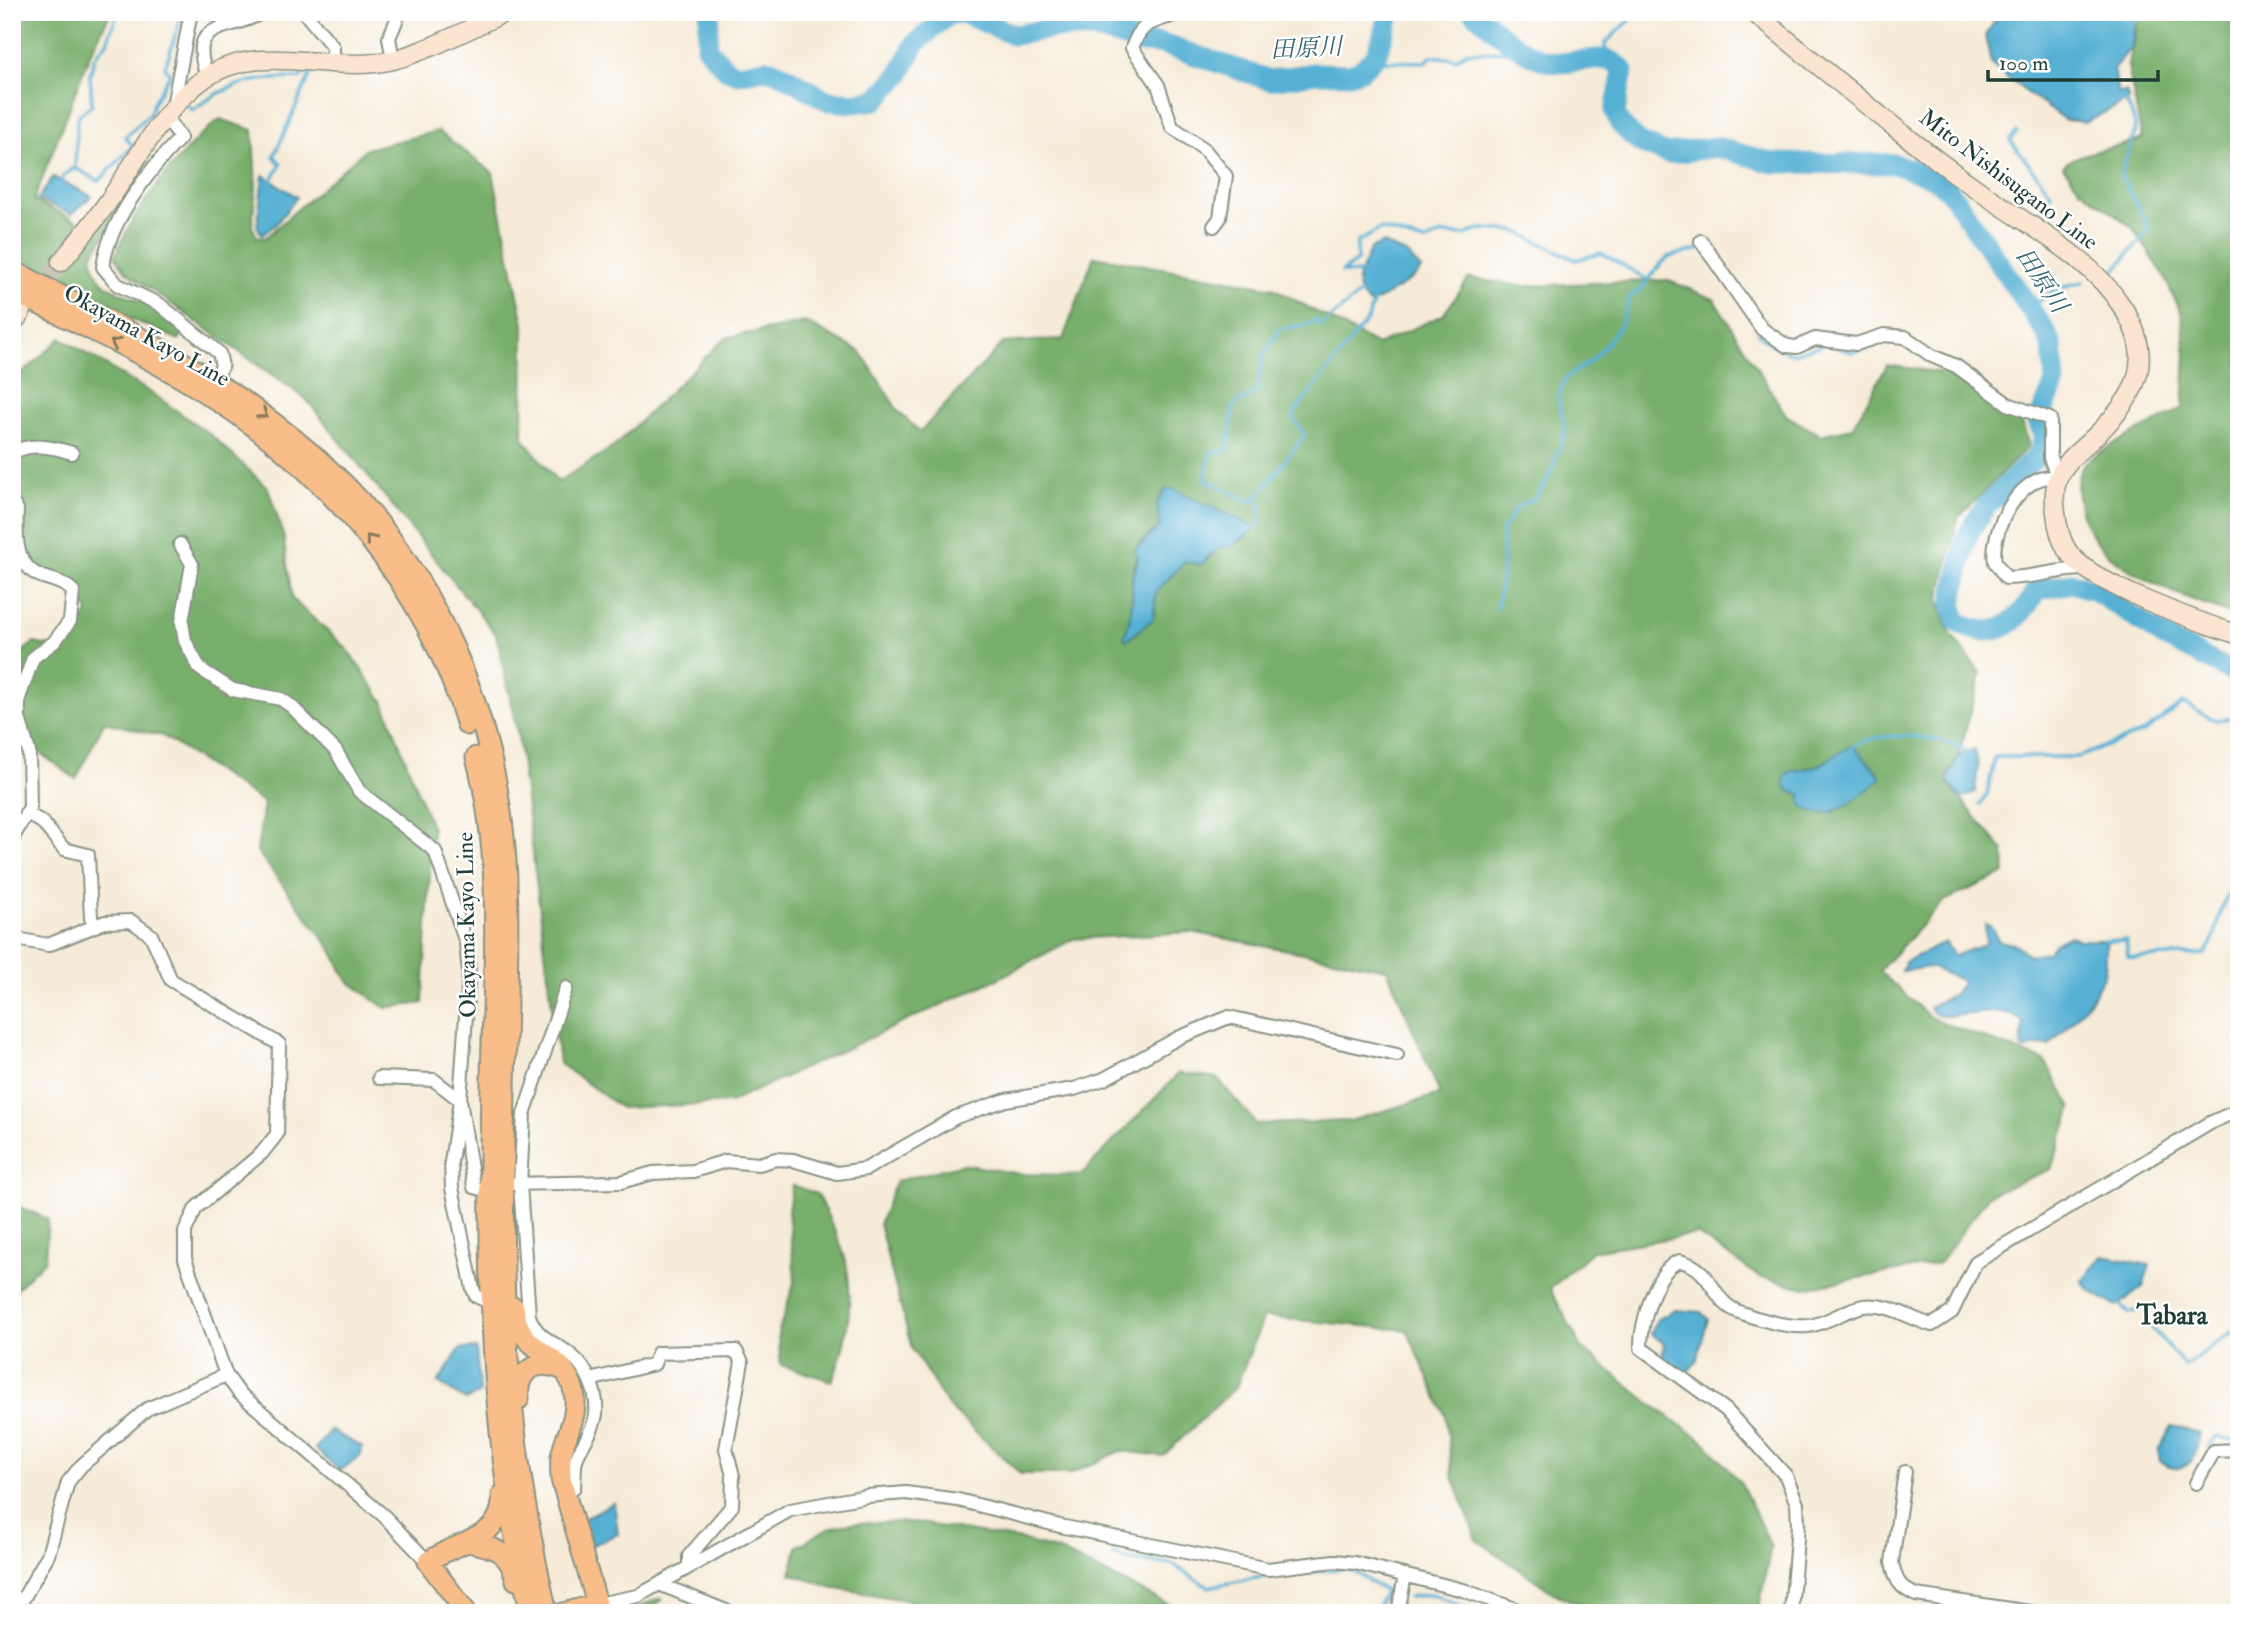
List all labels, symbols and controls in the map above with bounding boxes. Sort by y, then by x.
water label: 田原川 [1269,31,1346,66]
scale bar [1988,38,2158,82]
text: 100 m [1999,50,2049,77]
street label: Mito Nishisugano Line [1913,103,2104,256]
water label: 田原川 [2009,242,2076,321]
street label: Okayama Kayo Line [58,278,235,393]
one-way arrow [109,337,122,351]
one-way arrow [255,406,268,419]
one-way arrow [366,535,378,548]
street label: Okayama Kayo Line [450,831,483,1018]
district label: Tabara [2136,1300,2209,1332]

